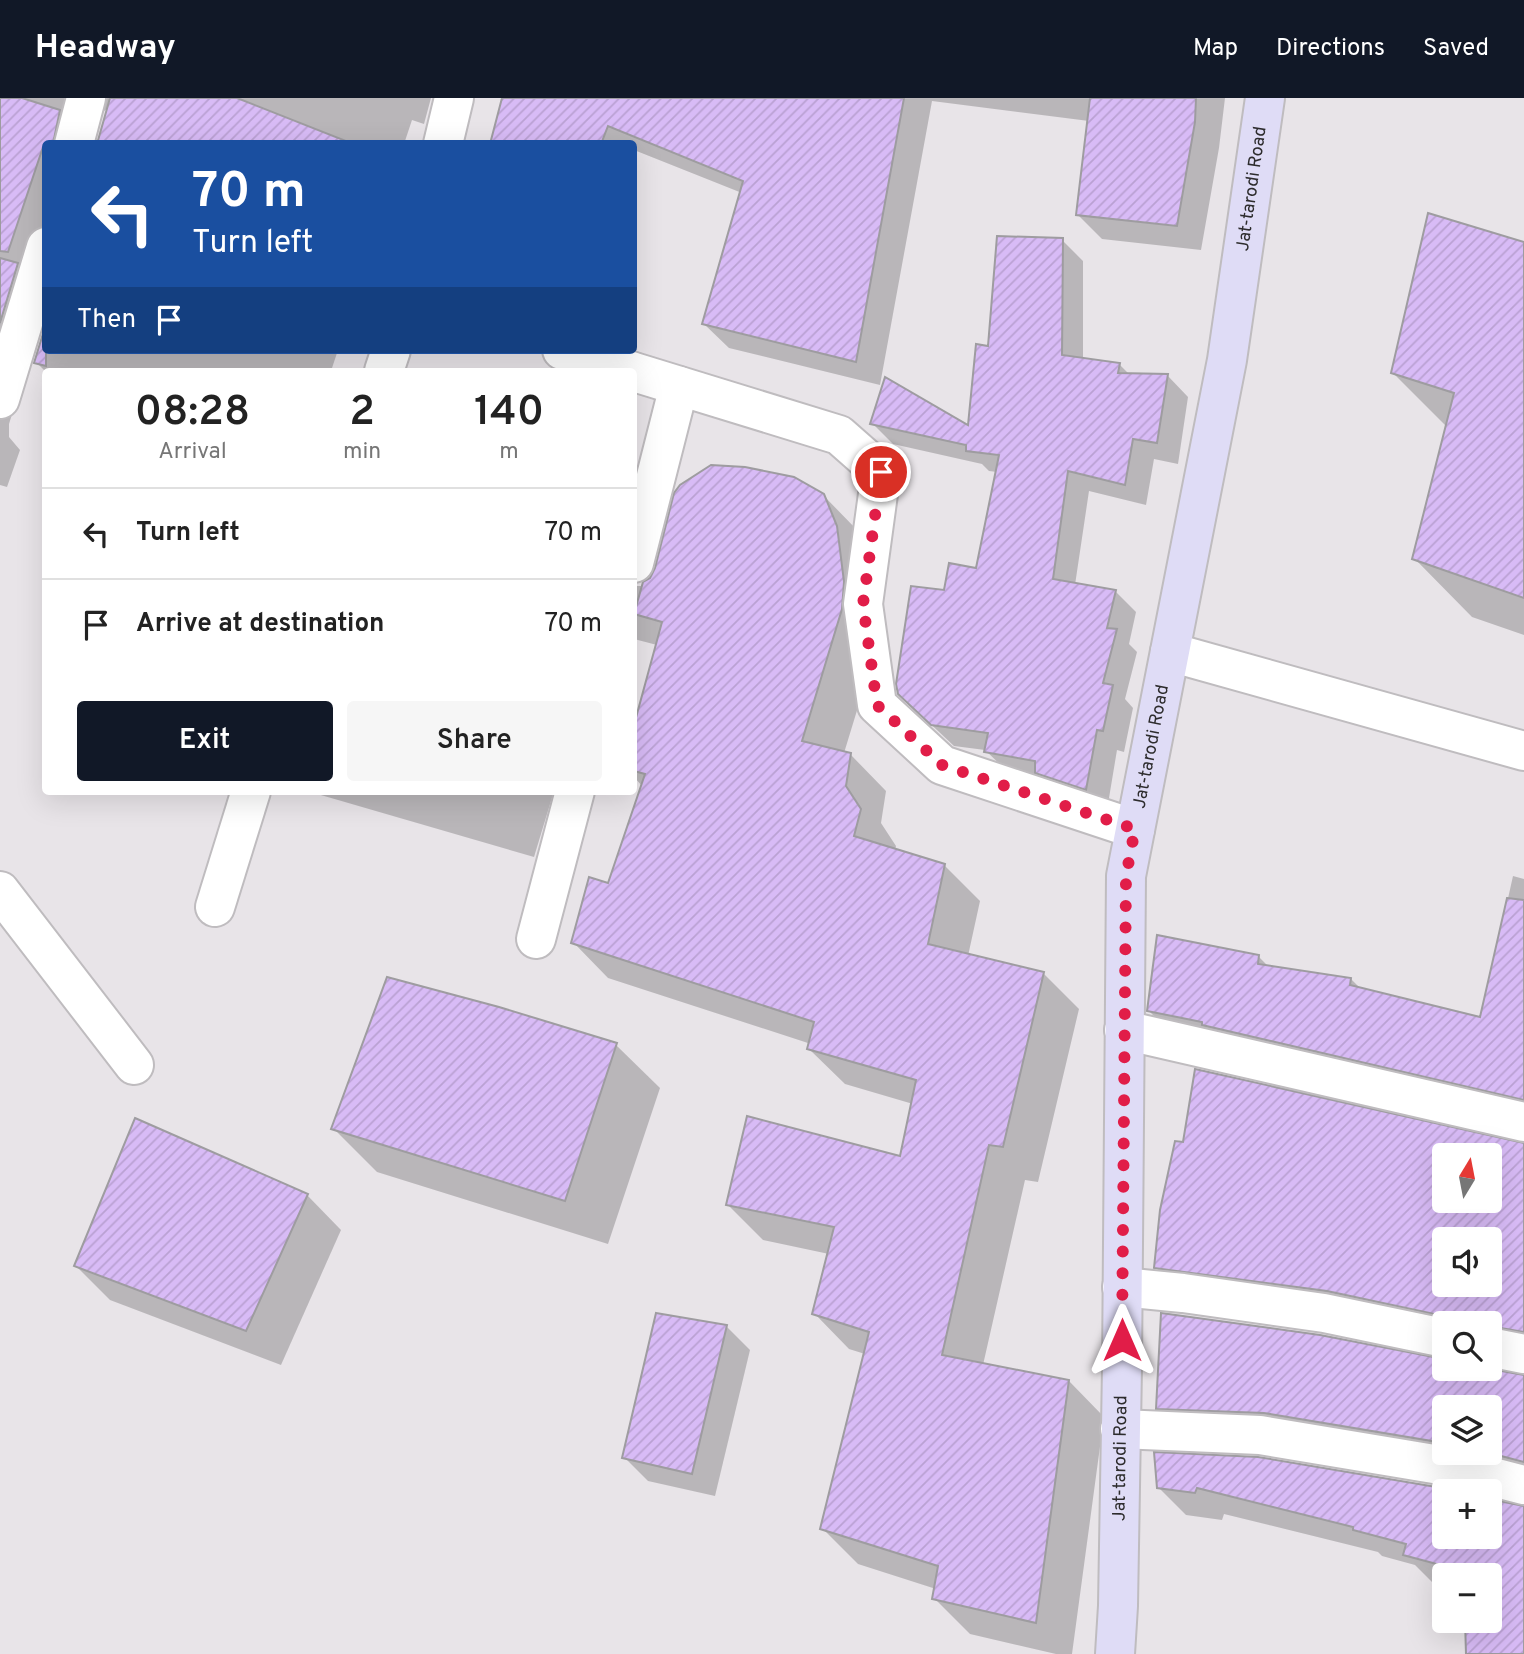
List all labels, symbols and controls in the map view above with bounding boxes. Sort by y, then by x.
text: Headway [35,28,176,70]
text: Map [1193,34,1238,64]
text: Directions [1276,34,1385,64]
text: Saved [1423,34,1489,64]
street label: Jat-tarodi Road [1231,125,1272,253]
text: 70 m [192,163,306,225]
icon: left [77,168,168,259]
text: Turn left [192,224,313,264]
icon: arrive [150,301,188,339]
text: Then [77,304,136,337]
text: 08:28 [135,387,250,440]
text: 2 [349,387,375,440]
text: 140 [474,387,544,440]
text: Arrival [158,438,227,467]
text: min [343,438,381,467]
text: m [499,438,519,467]
pin [851,442,911,502]
icon: arrive [862,453,900,491]
icon: left [77,515,115,553]
text: Turn left [136,517,240,550]
text: 70 m [544,517,602,550]
icon: arrive [77,606,115,644]
text: Arrive at destination [136,608,384,641]
text: 70 m [544,608,602,641]
street label: Jat-tarodi Road [1128,683,1175,811]
button: Exit [77,701,333,781]
button: Share [347,701,602,781]
north arrow [1432,1143,1502,1213]
map controls [1432,1143,1502,1633]
button: sound [1432,1227,1502,1297]
position arrow [1085,1303,1159,1377]
button: search [1432,1311,1502,1381]
street label: Jat-tarodi Road [1108,1395,1133,1521]
button: layers [1432,1395,1502,1465]
button: + [1432,1479,1502,1549]
button: − [1432,1563,1502,1633]

